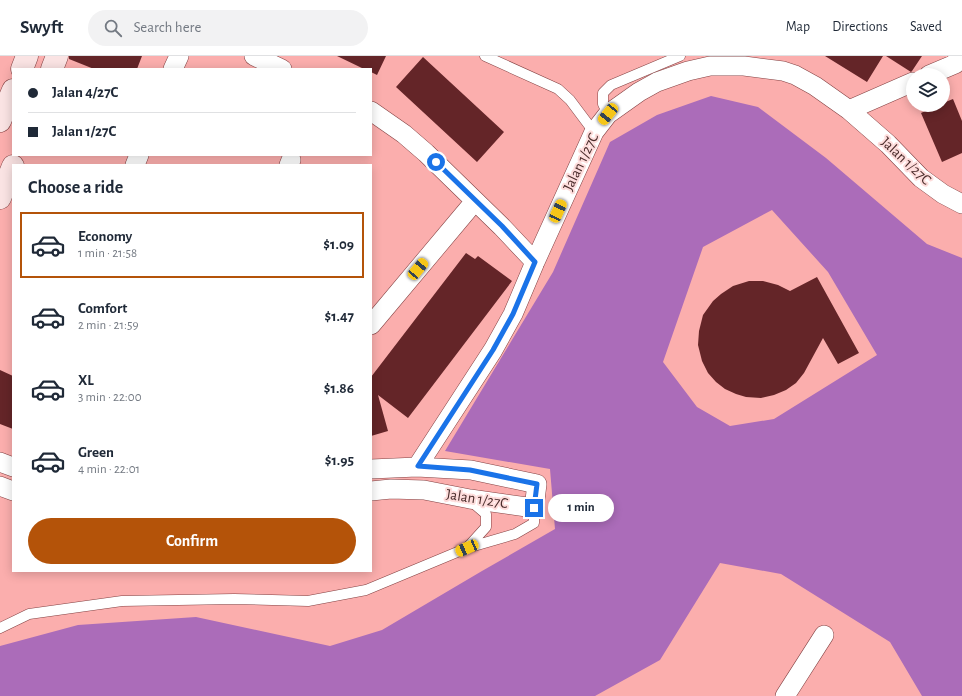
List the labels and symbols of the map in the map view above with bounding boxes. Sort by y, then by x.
car [596,101,620,127]
street label: Jalan 1/27C [561,131,601,193]
street label: Jalan 1/27C [878,134,934,188]
route start [427,153,445,171]
car [547,198,569,224]
car [406,256,430,282]
street label: Jalan 1/27C [445,487,509,511]
callout: 1 min [548,494,614,522]
route end [525,499,543,517]
car [454,538,480,558]

